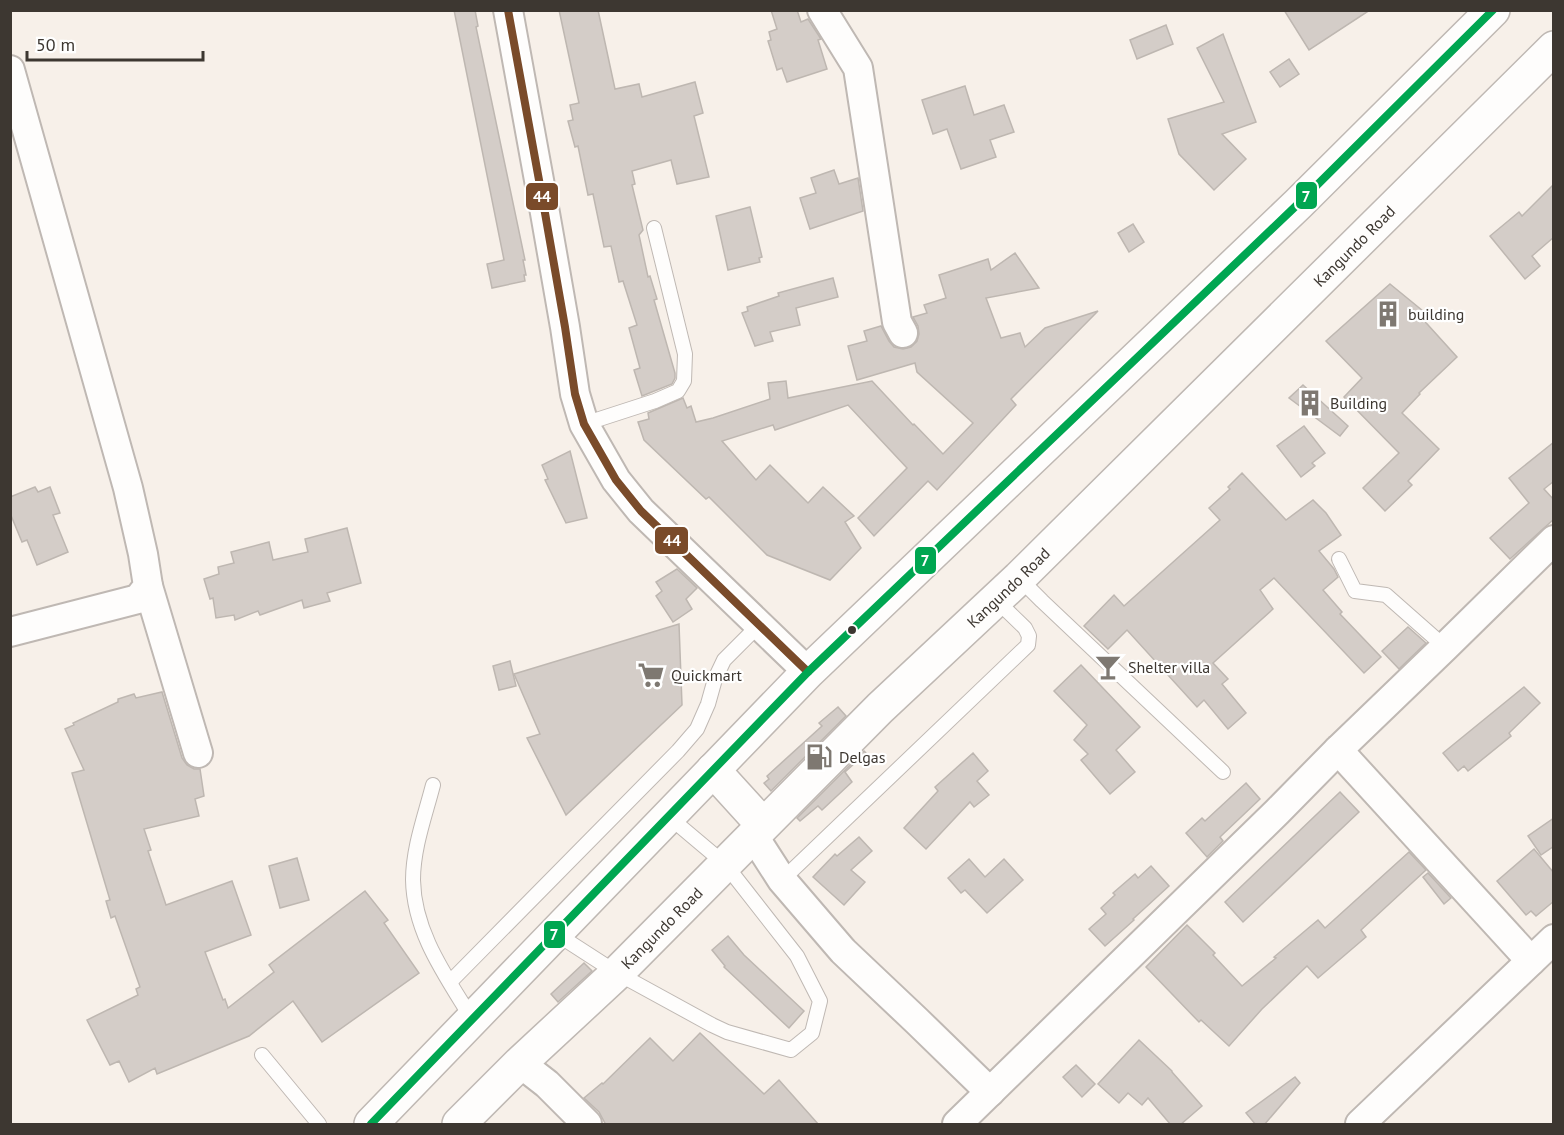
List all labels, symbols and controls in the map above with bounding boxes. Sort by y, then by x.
scale bar [27,24,202,62]
text: 50 m [36,33,75,56]
line badge: 7 [1295,181,1318,210]
line badge: 44 [525,182,559,211]
text: 44 [533,186,551,206]
text: 7 [1301,186,1311,206]
street label: Kangundo Road [1309,201,1399,291]
building icon: building [1373,299,1403,329]
place label: building [1408,304,1464,324]
building icon: Building [1295,388,1325,418]
place label: Building [1330,393,1387,413]
line badge: 44 [654,526,689,555]
text: 44 [663,530,681,550]
street label: Kangundo Road [963,543,1054,632]
line badge: 7 [914,546,937,575]
text: 7 [920,550,930,570]
unlabelled marker [846,624,858,636]
bar icon: Shelter villa [1093,652,1123,682]
place label: Shelter villa [1128,657,1210,677]
supermarket icon: Quickmart [636,660,666,690]
place label: Quickmart [671,665,743,685]
fuel station icon: Delgas [804,742,834,772]
place label: Delgas [839,747,886,767]
street label: Kangundo Road [617,883,707,973]
line badge: 7 [543,920,566,949]
text: 7 [549,924,559,944]

